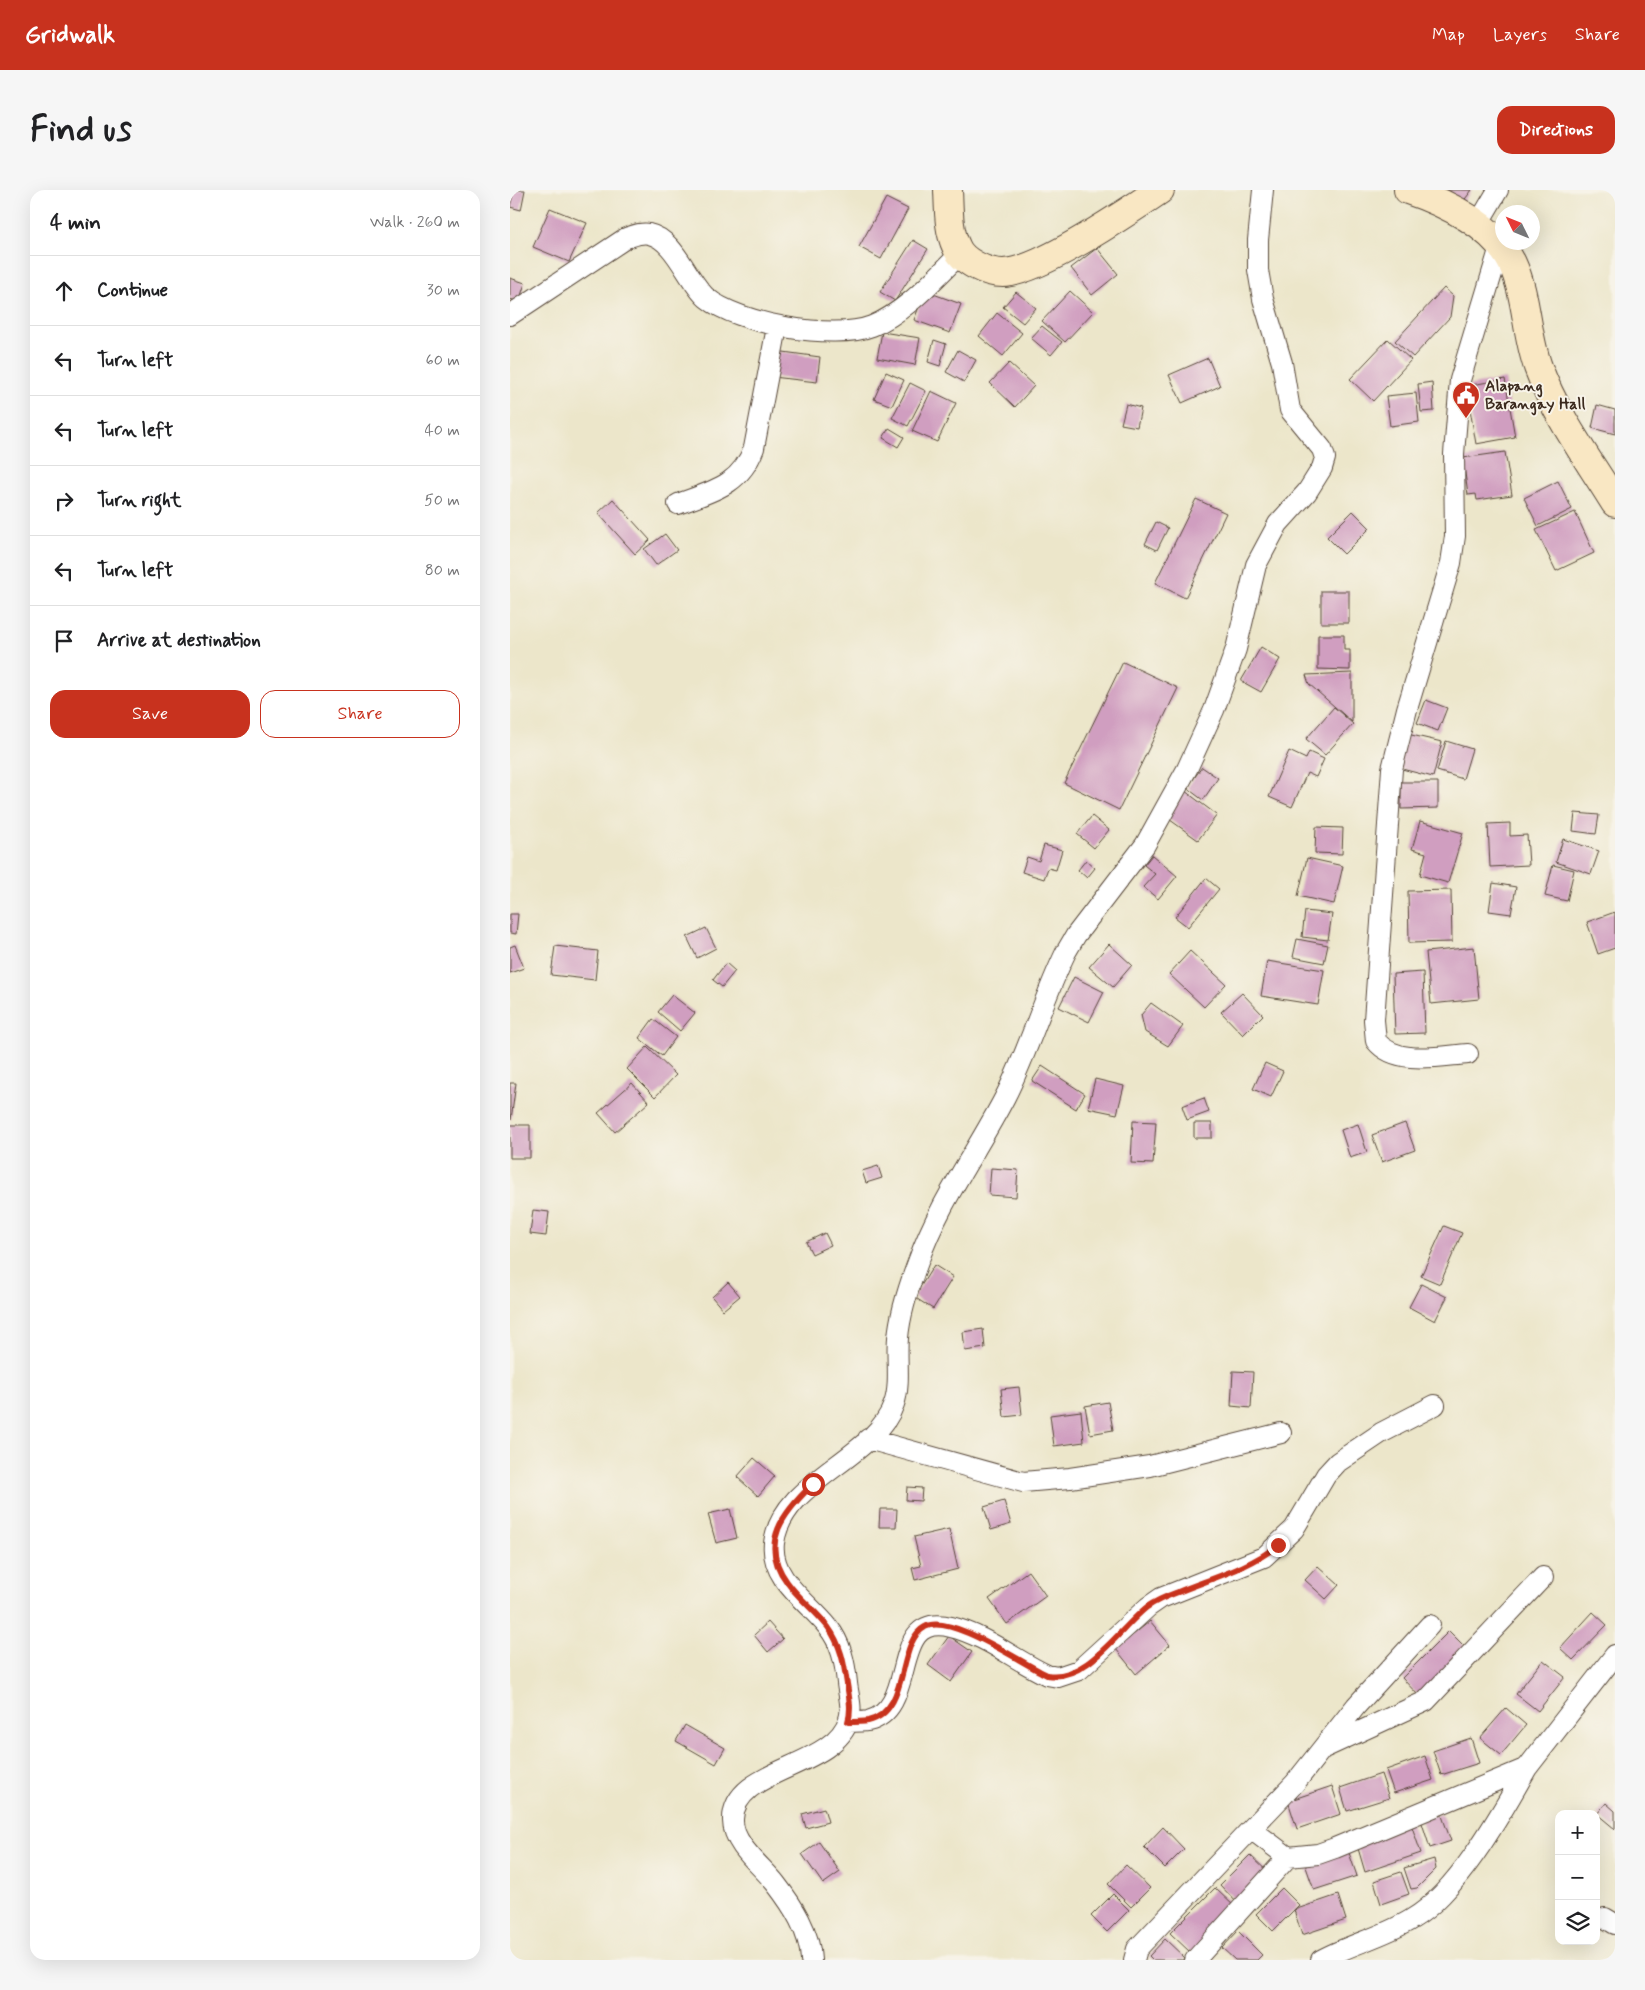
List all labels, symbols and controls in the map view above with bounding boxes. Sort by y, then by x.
text: Gridwalk [25,20,115,51]
text: Map [1432,23,1465,47]
text: Layers [1493,23,1547,47]
text: Share [1575,23,1620,47]
button: Directions [1497,106,1615,154]
text: Find us [30,107,132,153]
north arrow [1495,205,1540,250]
text: 4 min [50,209,101,237]
text: Walk · 260 m [370,212,460,233]
icon: ahead [50,277,78,305]
text: Continue [97,278,168,303]
text: 30 m [427,280,460,301]
icon: left [50,347,78,375]
text: Turn left [97,348,173,373]
text: 60 m [426,350,460,371]
place label: Alapang Barangay Hall [1485,376,1585,416]
public building icon: Alapang Barangay Hall [1451,380,1481,419]
icon: left [50,417,78,445]
text: Turn left [97,418,173,443]
text: 40 m [424,420,460,441]
icon: right [50,487,78,515]
text: Turn right [97,488,181,513]
text: 50 m [424,490,460,511]
icon: left [50,557,78,585]
text: Turn left [97,558,173,583]
text: 80 m [425,560,460,581]
icon: arrive [50,627,78,655]
text: Arrive at destination [97,628,261,653]
button: Save [50,690,250,738]
button: Share [260,690,460,738]
route start [802,1473,825,1496]
route end [1267,1534,1290,1557]
map controls [1555,1810,1600,1945]
button: + [1555,1810,1600,1855]
button: − [1555,1855,1600,1900]
button: layers [1555,1900,1600,1945]

